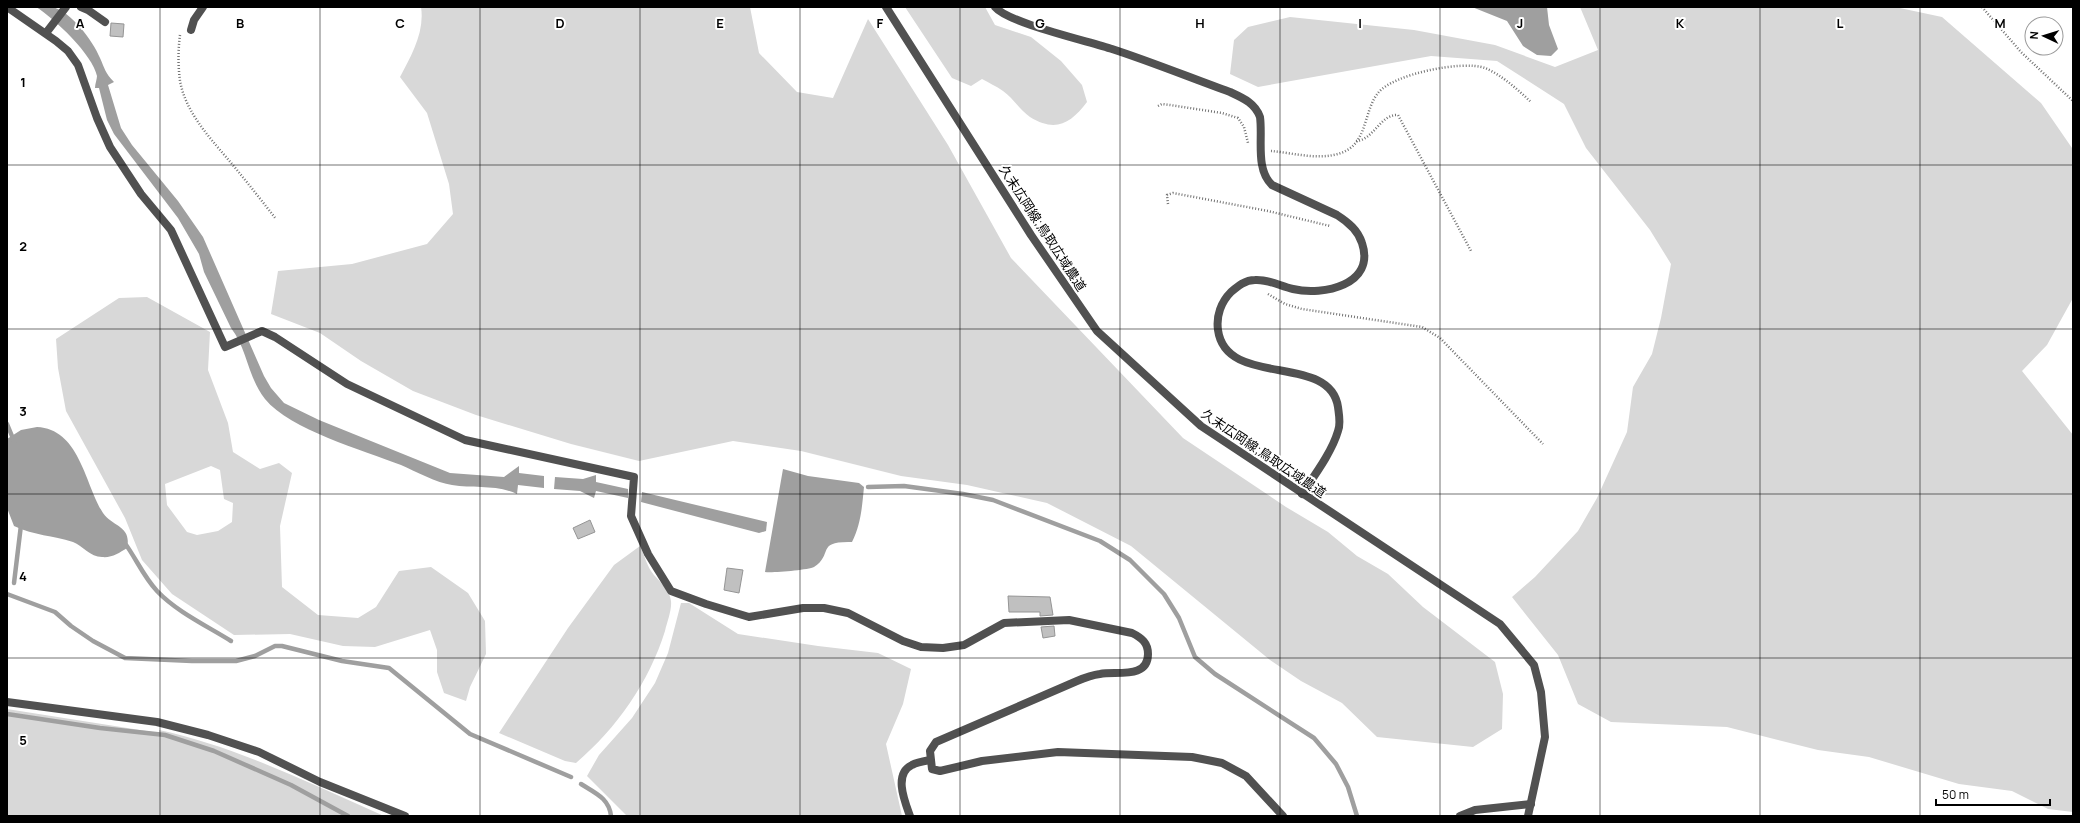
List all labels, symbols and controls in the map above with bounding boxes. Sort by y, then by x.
text: A [76,14,85,32]
text: B [236,14,244,32]
text: C [395,14,405,32]
text: D [555,14,565,32]
text: E [716,14,724,32]
text: F [877,14,884,32]
text: G [1035,14,1045,32]
text: H [1195,14,1205,32]
text: I [1358,14,1362,32]
text: J [1517,14,1523,32]
text: K [1676,14,1685,32]
text: L [1837,14,1844,32]
text: M [1994,14,2006,32]
north arrow [2024,16,2064,56]
text: N [2026,31,2041,40]
text: 1 [20,73,26,91]
street label: 久末広岡線;鳥取広域農道 [995,161,1091,295]
text: 2 [19,237,27,255]
text: 3 [19,402,27,420]
street label: 久末広岡線;鳥取広域農道 [1198,404,1330,502]
text: 4 [19,567,27,585]
text: 5 [19,731,27,749]
scale bar [1936,781,2050,807]
text: 50 m [1942,786,1969,803]

